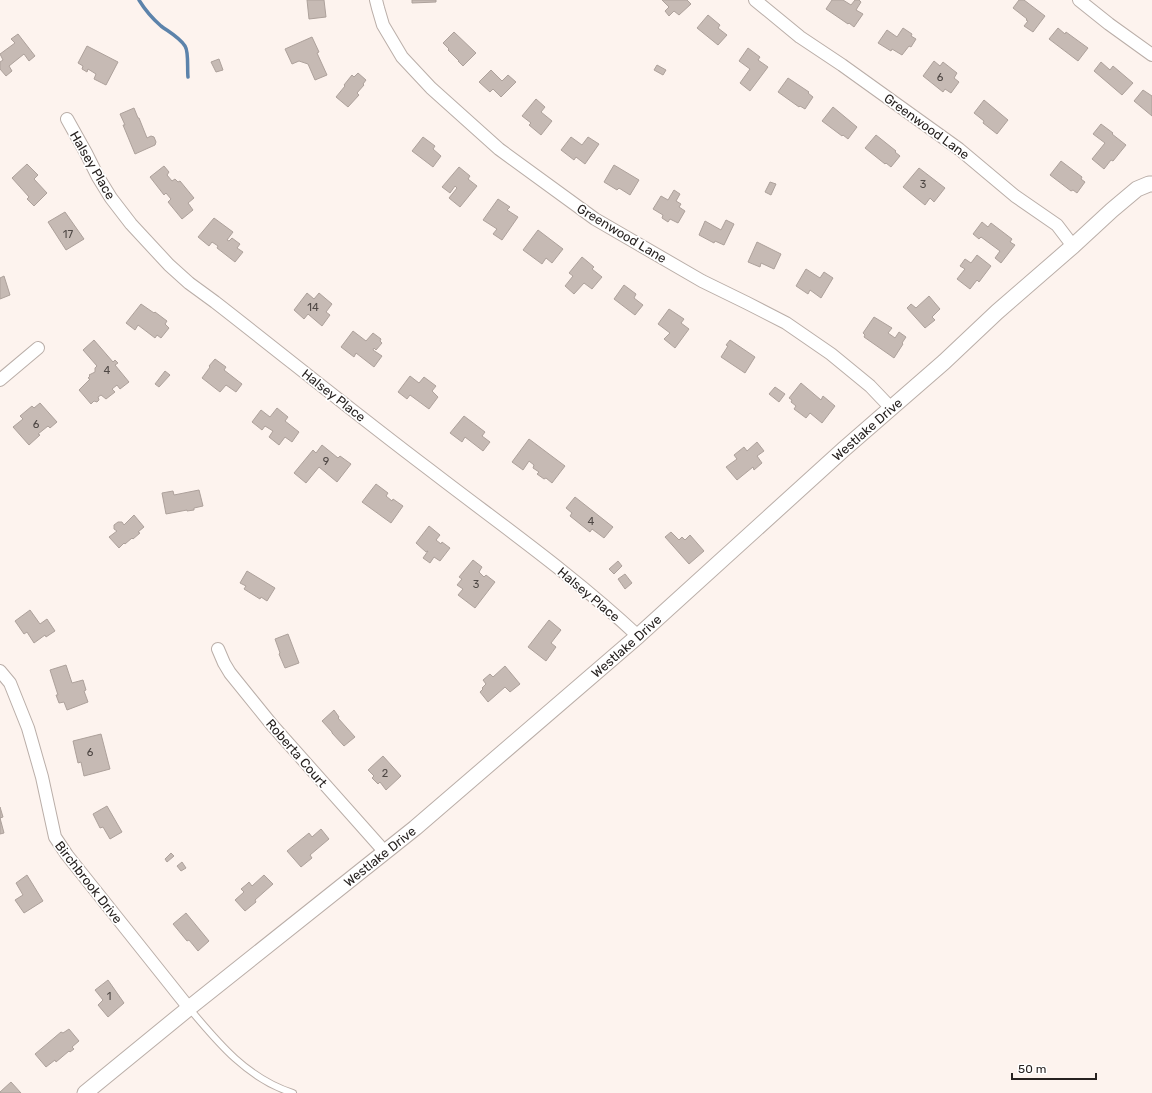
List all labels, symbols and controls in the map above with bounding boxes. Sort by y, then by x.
house number: 6 [937,71,944,84]
street label: Greenwood Lane [881,90,972,162]
street label: Halsey Place [67,128,118,202]
house number: 3 [920,178,927,191]
street label: Greenwood Lane [574,201,669,266]
house number: 17 [63,228,74,241]
house number: 14 [307,301,319,314]
house number: 4 [104,364,111,377]
street label: Halsey Place [299,366,368,425]
street label: Westlake Drive [829,395,905,464]
house number: 6 [33,418,40,431]
house number: 9 [323,455,329,468]
house number: 4 [588,515,595,528]
street label: Halsey Place [555,564,623,625]
house number: 3 [473,578,480,591]
street label: Westlake Drive [588,612,664,681]
street label: Roberta Court [263,716,330,790]
house number: 6 [87,746,94,759]
house number: 2 [382,767,388,780]
street label: Westlake Drive [341,823,419,890]
street label: Birchbrook Drive [52,838,125,926]
house number: 1 [107,990,111,1003]
scale bar [1012,1055,1096,1081]
text: 50 m [1018,1062,1046,1076]

